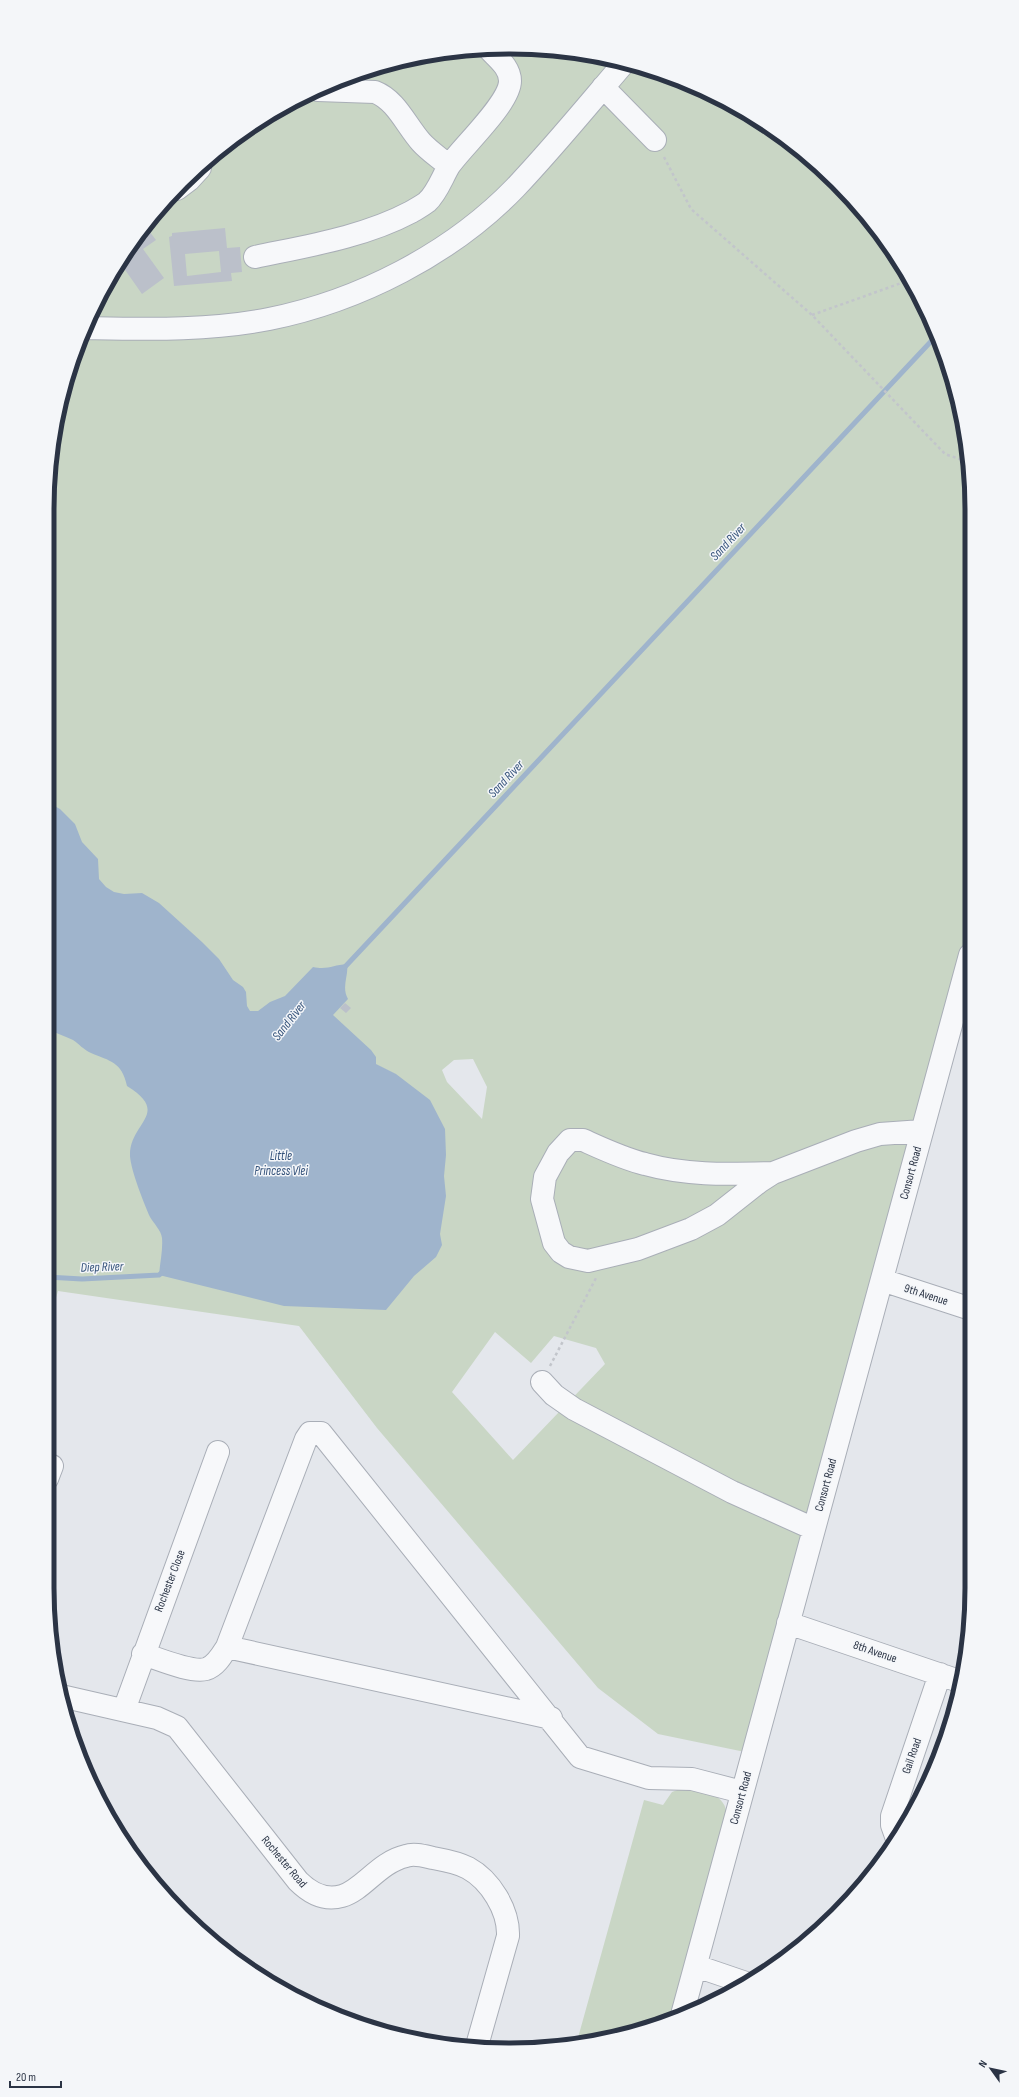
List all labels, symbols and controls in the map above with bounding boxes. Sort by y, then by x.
water label: Sand River [707,519,750,564]
water label: Sand River [485,756,528,801]
water label: Sand River [269,997,310,1044]
street label: Consort Road [897,1145,925,1201]
water label: Little Princess Vlei [254,1148,308,1179]
water label: Diep River [80,1258,125,1276]
street label: 9th Avenue [902,1281,950,1309]
street label: Consort Road [812,1457,840,1513]
street label: Rochester Close [151,1548,189,1614]
street label: 8th Avenue [851,1638,899,1667]
street label: Gail Road [899,1736,925,1776]
street label: Consort Road [727,1770,755,1826]
street label: Rochester Road [258,1833,310,1891]
north arrow [971,2049,1011,2089]
text: N [976,2058,990,2070]
scale bar [10,2063,61,2089]
text: 20 m [16,2070,36,2085]

